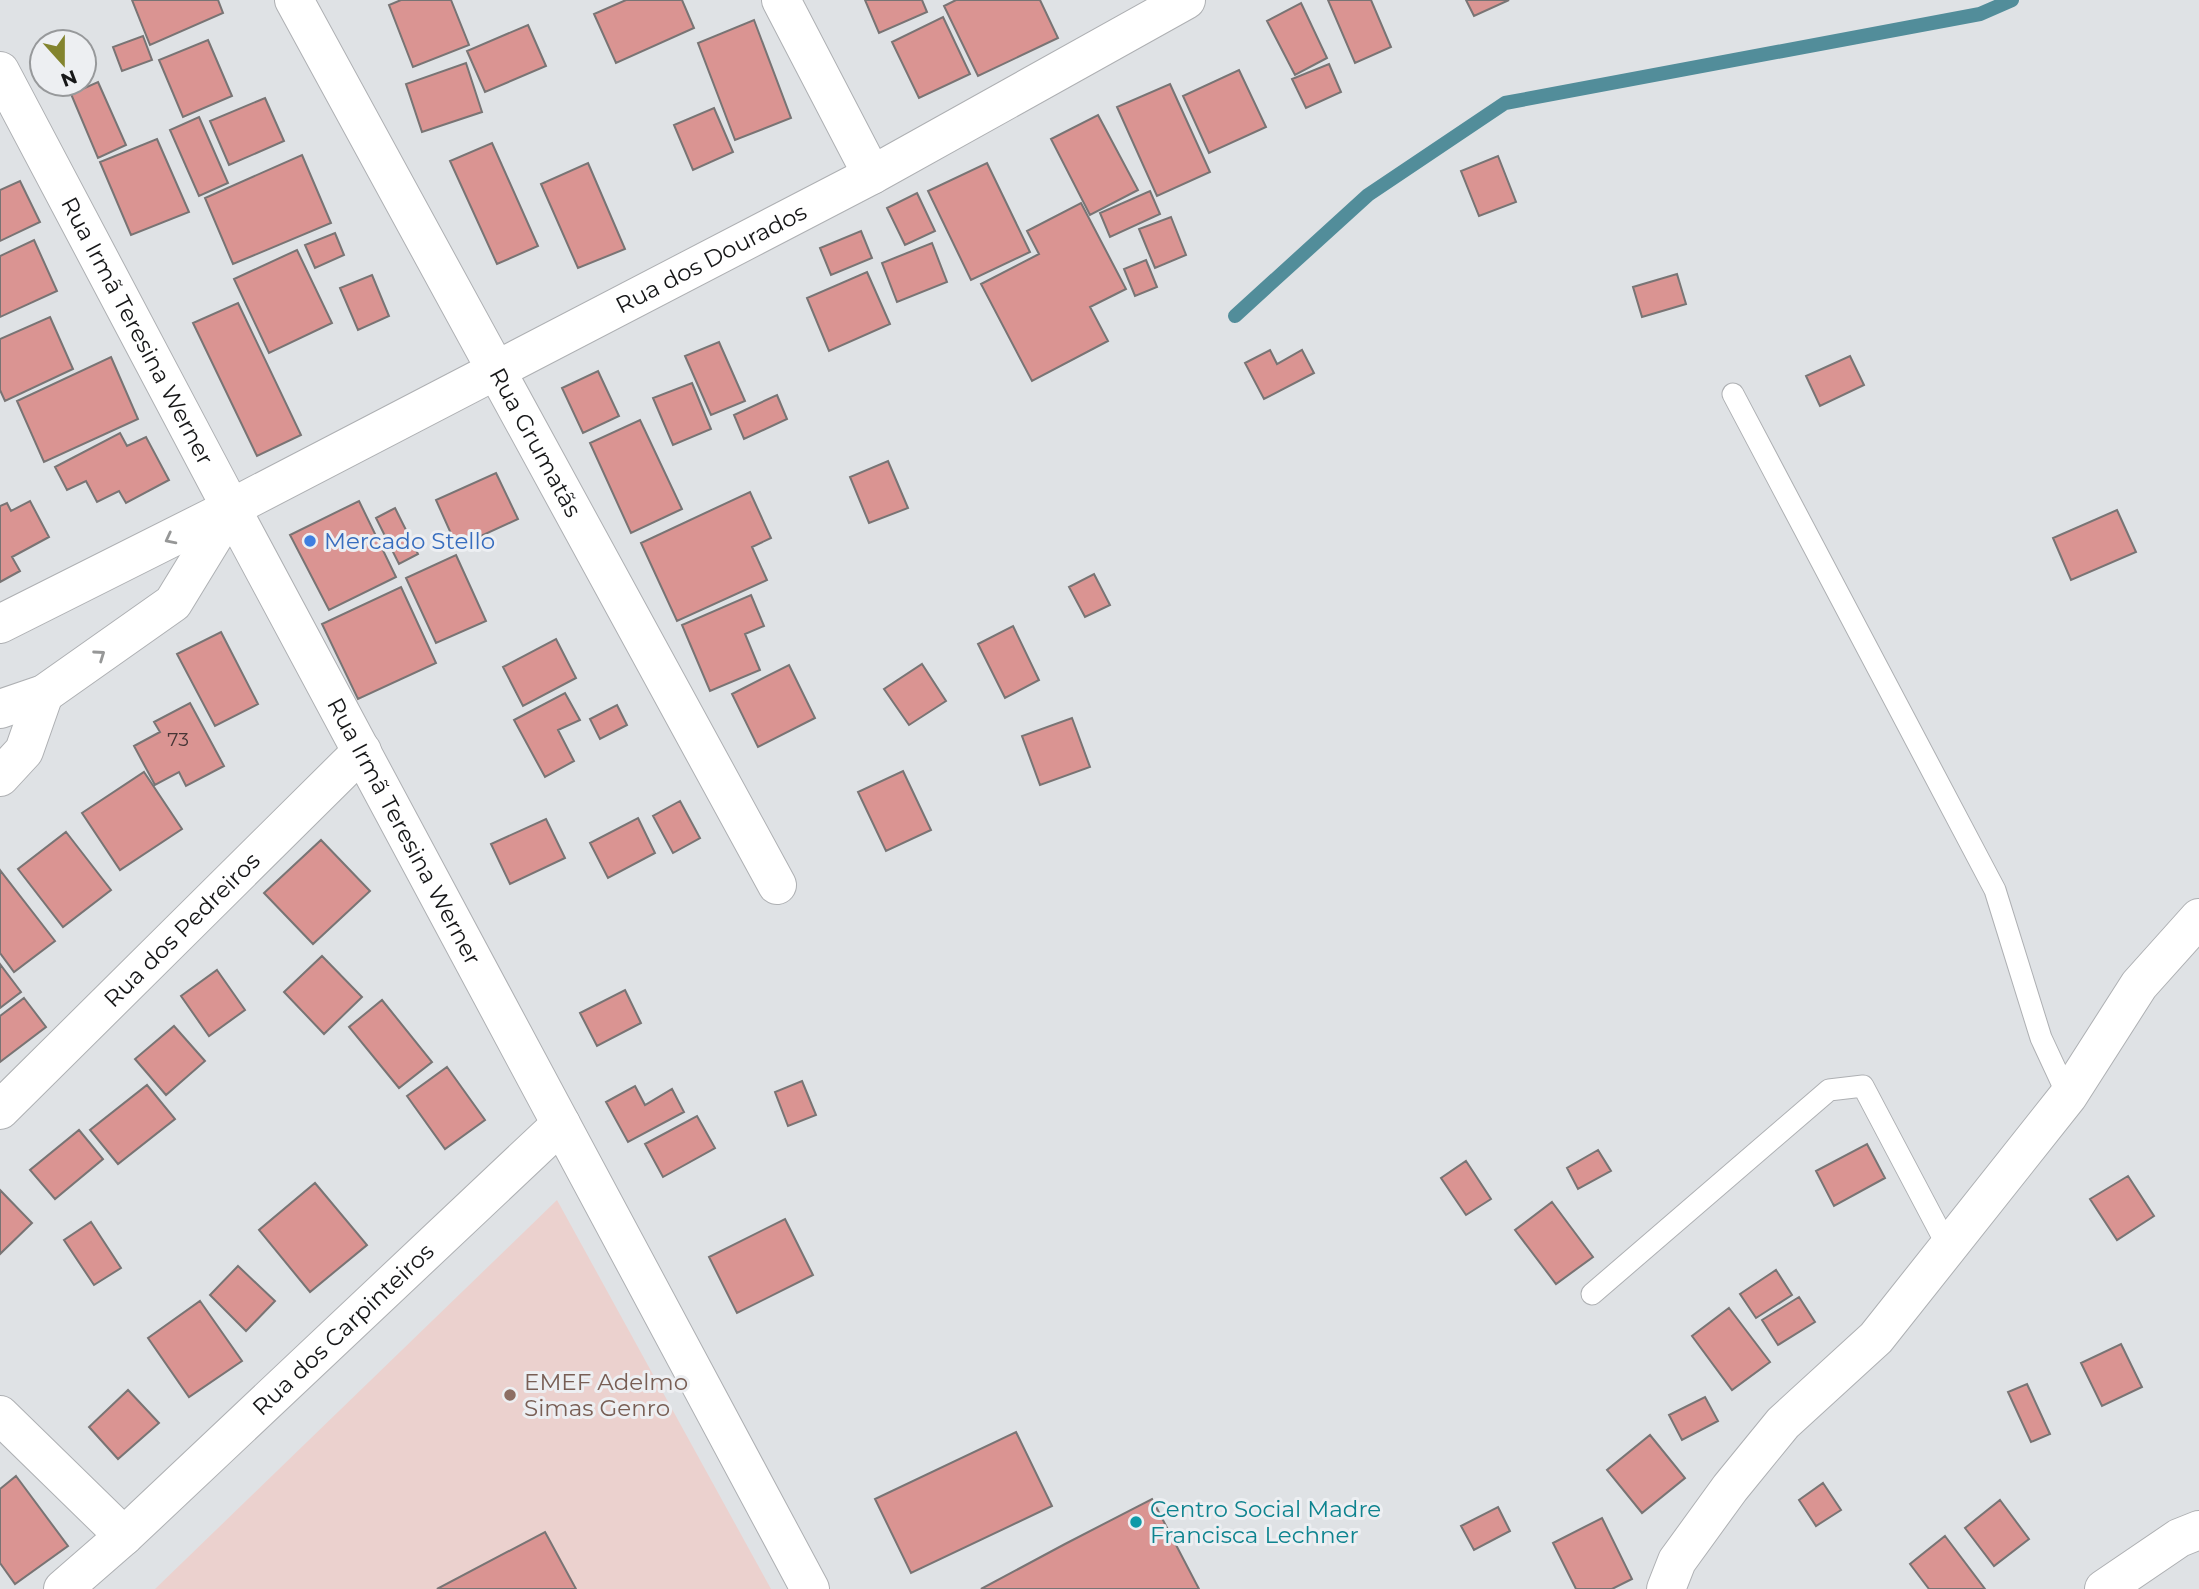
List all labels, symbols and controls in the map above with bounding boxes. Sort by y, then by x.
north arrow [28,28,98,98]
text: N [58,65,80,92]
street label: Rua Irmã Teresina Werner [55,192,220,470]
street label: Rua dos Dourados [611,198,811,320]
street label: Rua Grumatãs [483,363,587,522]
place label: Mercado Stello [324,527,495,555]
one-way arrow [165,530,177,544]
marker: Mercado Stello [302,533,318,549]
one-way arrow [92,650,105,663]
street label: Rua Irmã Teresina Werner [321,693,487,970]
house number: 73 [167,728,189,751]
street label: Rua dos Pedreiros [98,846,266,1013]
street label: Rua dos Carpinteiros [247,1237,440,1421]
place label: EMEF Adelmo Simas Genro [524,1368,688,1422]
marker: EMEF Adelmo Simas Genro [502,1387,518,1403]
place label: Centro Social Madre Francisca Lechner [1150,1495,1381,1549]
marker: Centro Social Madre Francisca Lechner [1128,1514,1144,1530]

